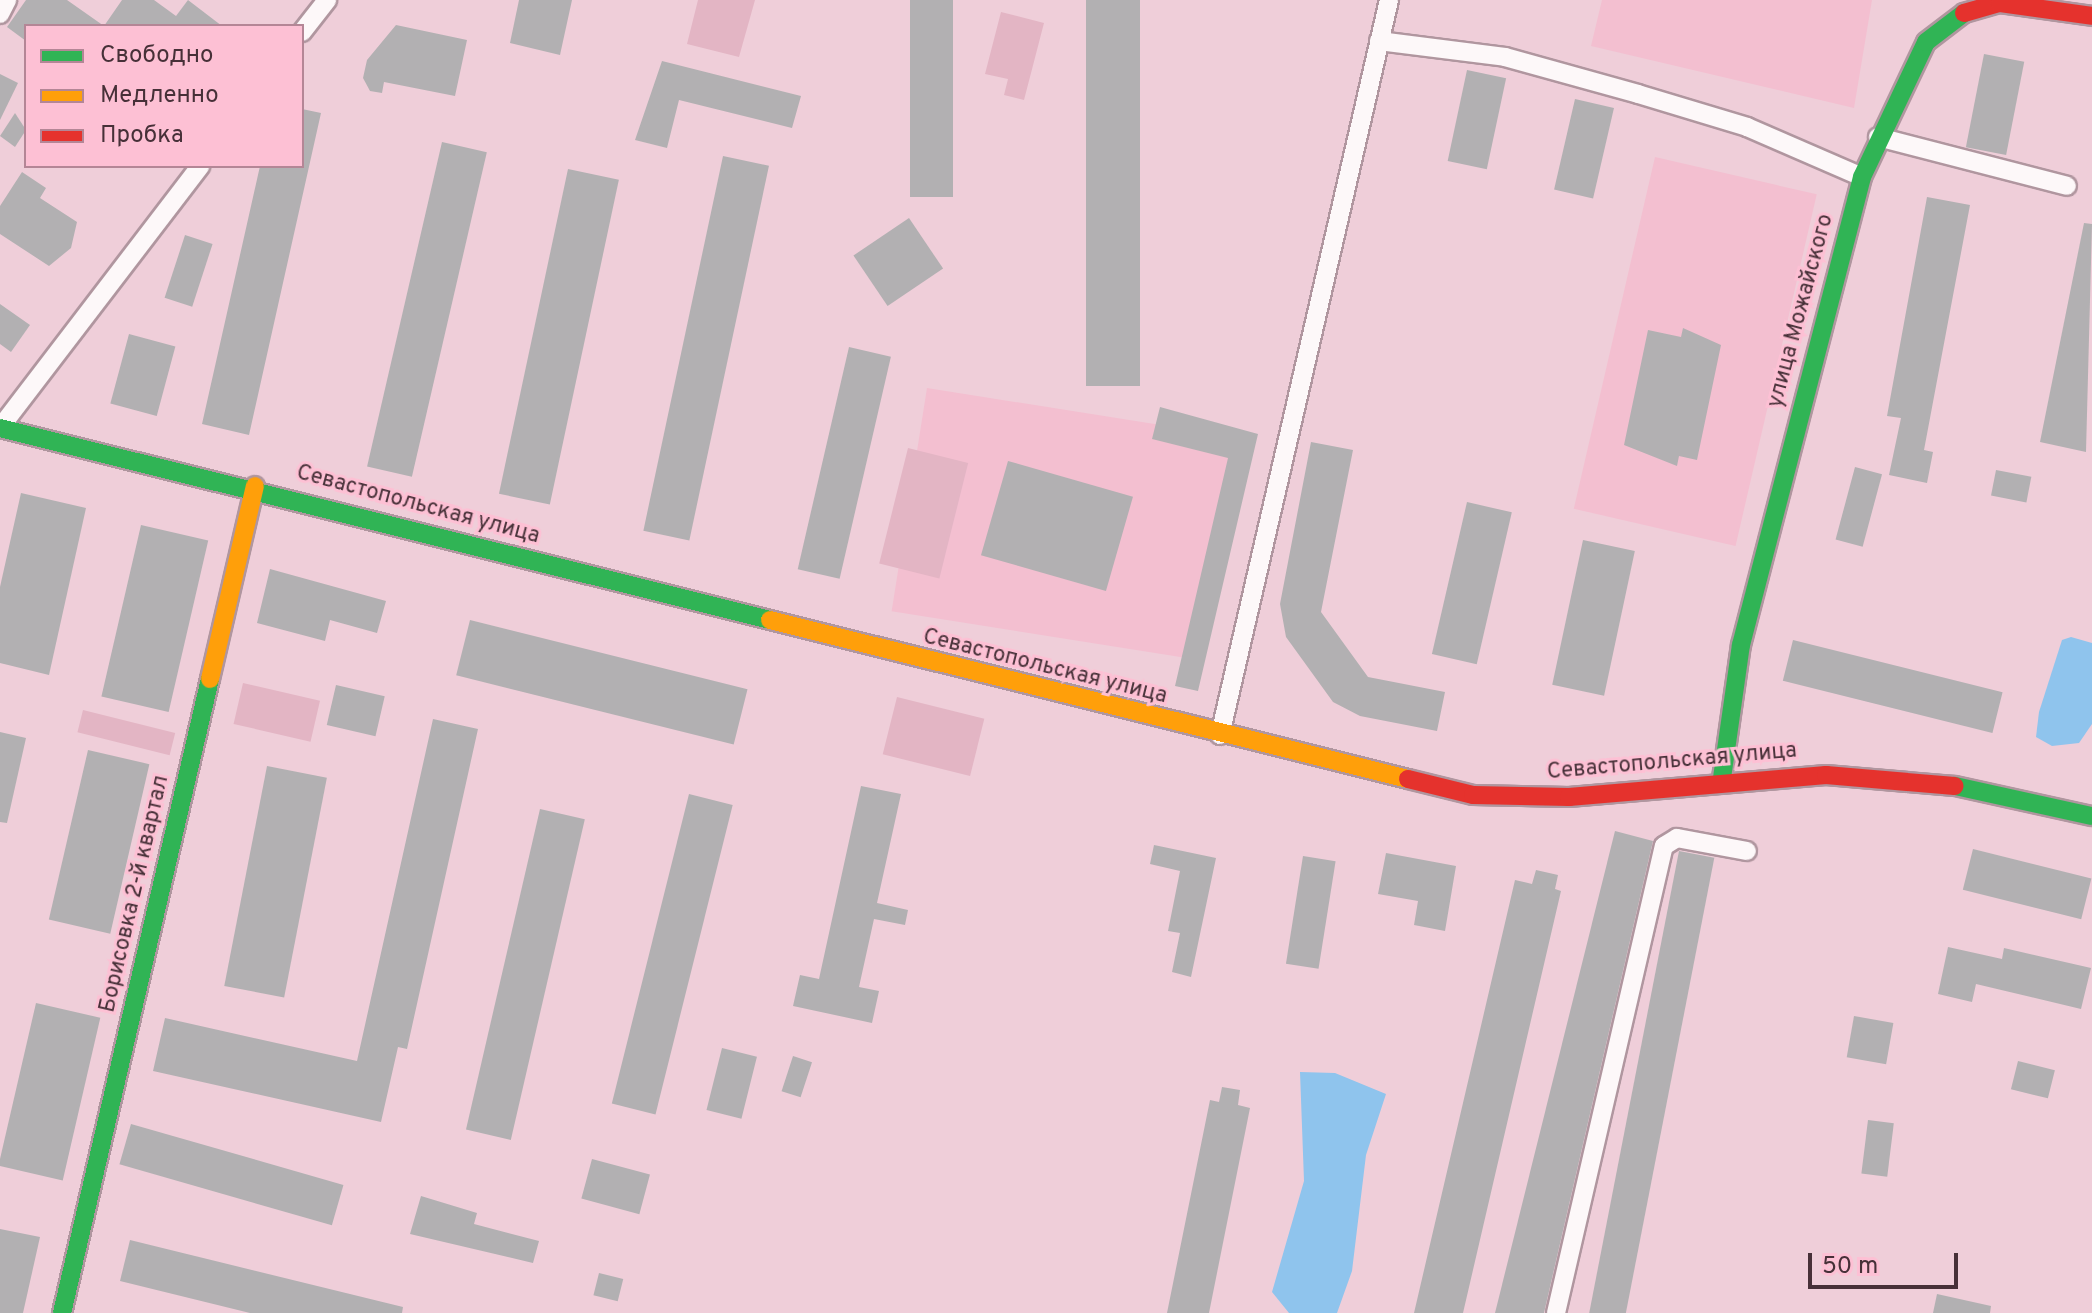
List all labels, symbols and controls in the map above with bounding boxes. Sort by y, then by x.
legend [24,24,304,168]
text: Свободно [100,41,213,71]
text: Медленно [100,81,219,111]
text: Пробка [100,121,184,151]
street label: улица Можайского [1762,211,1840,411]
street label: Севастопольская улица [294,460,542,550]
street label: Севастопольская улица [920,624,1170,710]
street label: Севастопольская улица [1546,738,1798,786]
street label: Борисовка 2-й квартал [95,773,175,1015]
scale bar [1812,1237,1962,1287]
text: 50 m [1822,1252,1878,1282]

